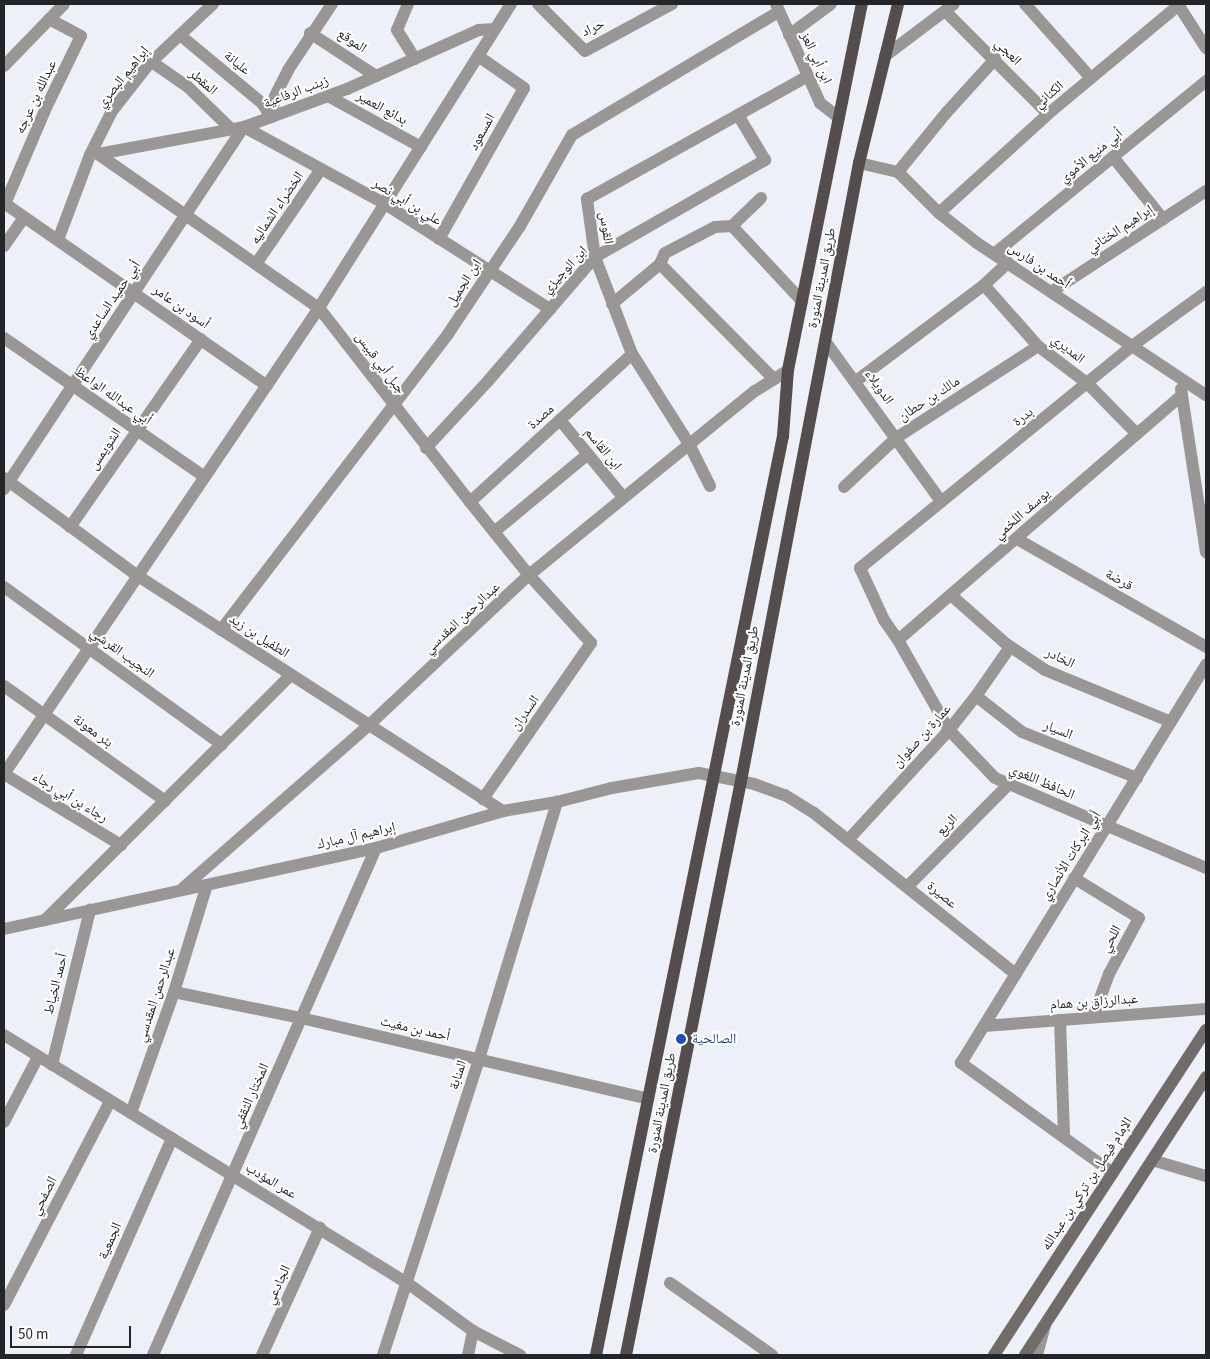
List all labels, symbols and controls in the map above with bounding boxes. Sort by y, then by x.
street label: حراد [579,15,607,41]
street label: الموقع [334,25,370,57]
street label: ابن أبي العز [797,29,835,87]
street label: العجي [991,35,1025,69]
street label: إبراهيم البصري [93,43,153,111]
street label: عليانة [220,47,254,79]
street label: عبدالله بن عرجه [12,57,60,137]
street label: المقطر [185,65,221,99]
street label: زينب الرفاعية [261,72,331,112]
street label: الكناني [1031,78,1067,112]
street label: بدائع العمير [354,87,410,129]
street label: المسعود [465,111,499,153]
street label: أبي منيع الأموي [1056,125,1126,187]
street label: الخضراء الشماليه [247,169,307,247]
street label: علي بن أبي نصر [369,175,445,229]
street label: إبراهيم الختاني [1083,201,1157,257]
street label: القوس [595,211,617,245]
street label: طريق المدينة المنورة [804,226,840,330]
street label: أحمد بن فارس [1005,239,1073,293]
street label: ابن الوجيزي [539,243,591,297]
street label: ابن الجميل [443,256,485,310]
street label: أبي حميد الساعدي [80,258,144,342]
street label: أسود بن عامر [149,281,213,333]
street label: جبل أبي قبيس [351,329,409,397]
street label: المديري [1048,331,1088,367]
street label: أبي عبدالله الواعظ [71,363,155,429]
street label: الدويلاء [861,366,897,408]
street label: مالك بن حطان [895,373,963,425]
street label: مصدة [524,401,558,433]
street label: بدرة [1009,404,1037,430]
street label: ابن القاسم [581,424,625,474]
street label: الشويمس [85,425,125,473]
street label: يوسف اللخمي [990,485,1054,543]
street label: قرضة [1102,566,1136,594]
street label: عبدالرحمن المقدسي [420,578,504,658]
street label: الطفيل بن زيد [226,610,292,662]
street label: النجيب القرشي [87,624,157,682]
street label: طريق المدينة المنورة [727,624,763,728]
street label: الخادر [1043,644,1077,672]
street label: السدران [507,692,543,734]
street label: عمارة بن صفوان [889,701,955,771]
street label: بئر معونة [70,711,116,751]
street label: السيار [1041,717,1075,743]
street label: الحافظ اللغوي [1007,761,1077,803]
street label: رجاء بن أبي رجاء [29,768,111,826]
street label: أبي البركات الأنصاري [1037,808,1105,904]
street label: الريع [933,811,961,839]
street label: إبراهيم آل مبارك [315,819,397,853]
street label: عصيرة [923,878,961,912]
street label: اللحي [1097,922,1125,956]
street label: عبدالرحمن المقدسي [133,946,179,1044]
street label: أحمد الخياط [40,952,72,1016]
street label: عبدالرزاق بن همام [1049,991,1139,1013]
street label: أحمد بن مغيث [379,1013,451,1045]
place label: الصالحية [692,1031,736,1047]
marker: الصالحية [674,1032,688,1046]
street label: طريق المدينة المنورة [644,1051,680,1155]
street label: المنابة [445,1058,471,1092]
street label: المختار الثقفي [229,1061,273,1131]
street label: الإمام فيصل بن تركي بن عبدالله [1038,1114,1136,1254]
street label: عمر المؤدب [242,1159,300,1203]
street label: الصفحي [27,1174,61,1218]
street label: الجمعية [94,1220,126,1262]
street label: الجادعي [262,1263,294,1307]
scale bar [12,1316,134,1348]
text: 50 m [18,1324,48,1345]

